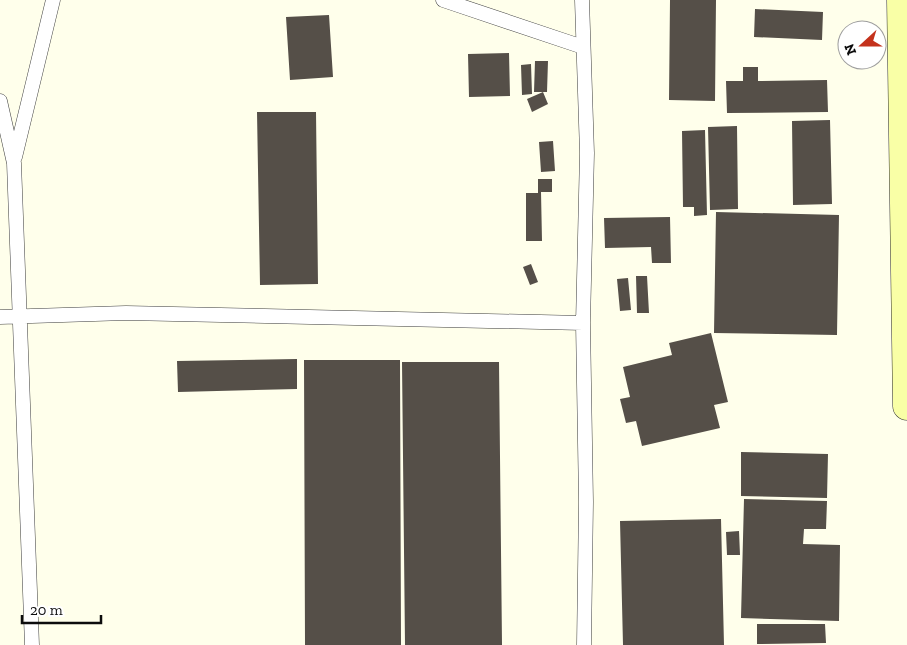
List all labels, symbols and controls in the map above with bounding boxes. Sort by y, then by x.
north arrow [837,20,887,70]
text: N [840,41,860,57]
scale bar [22,592,101,624]
text: 20 m [30,601,63,619]

